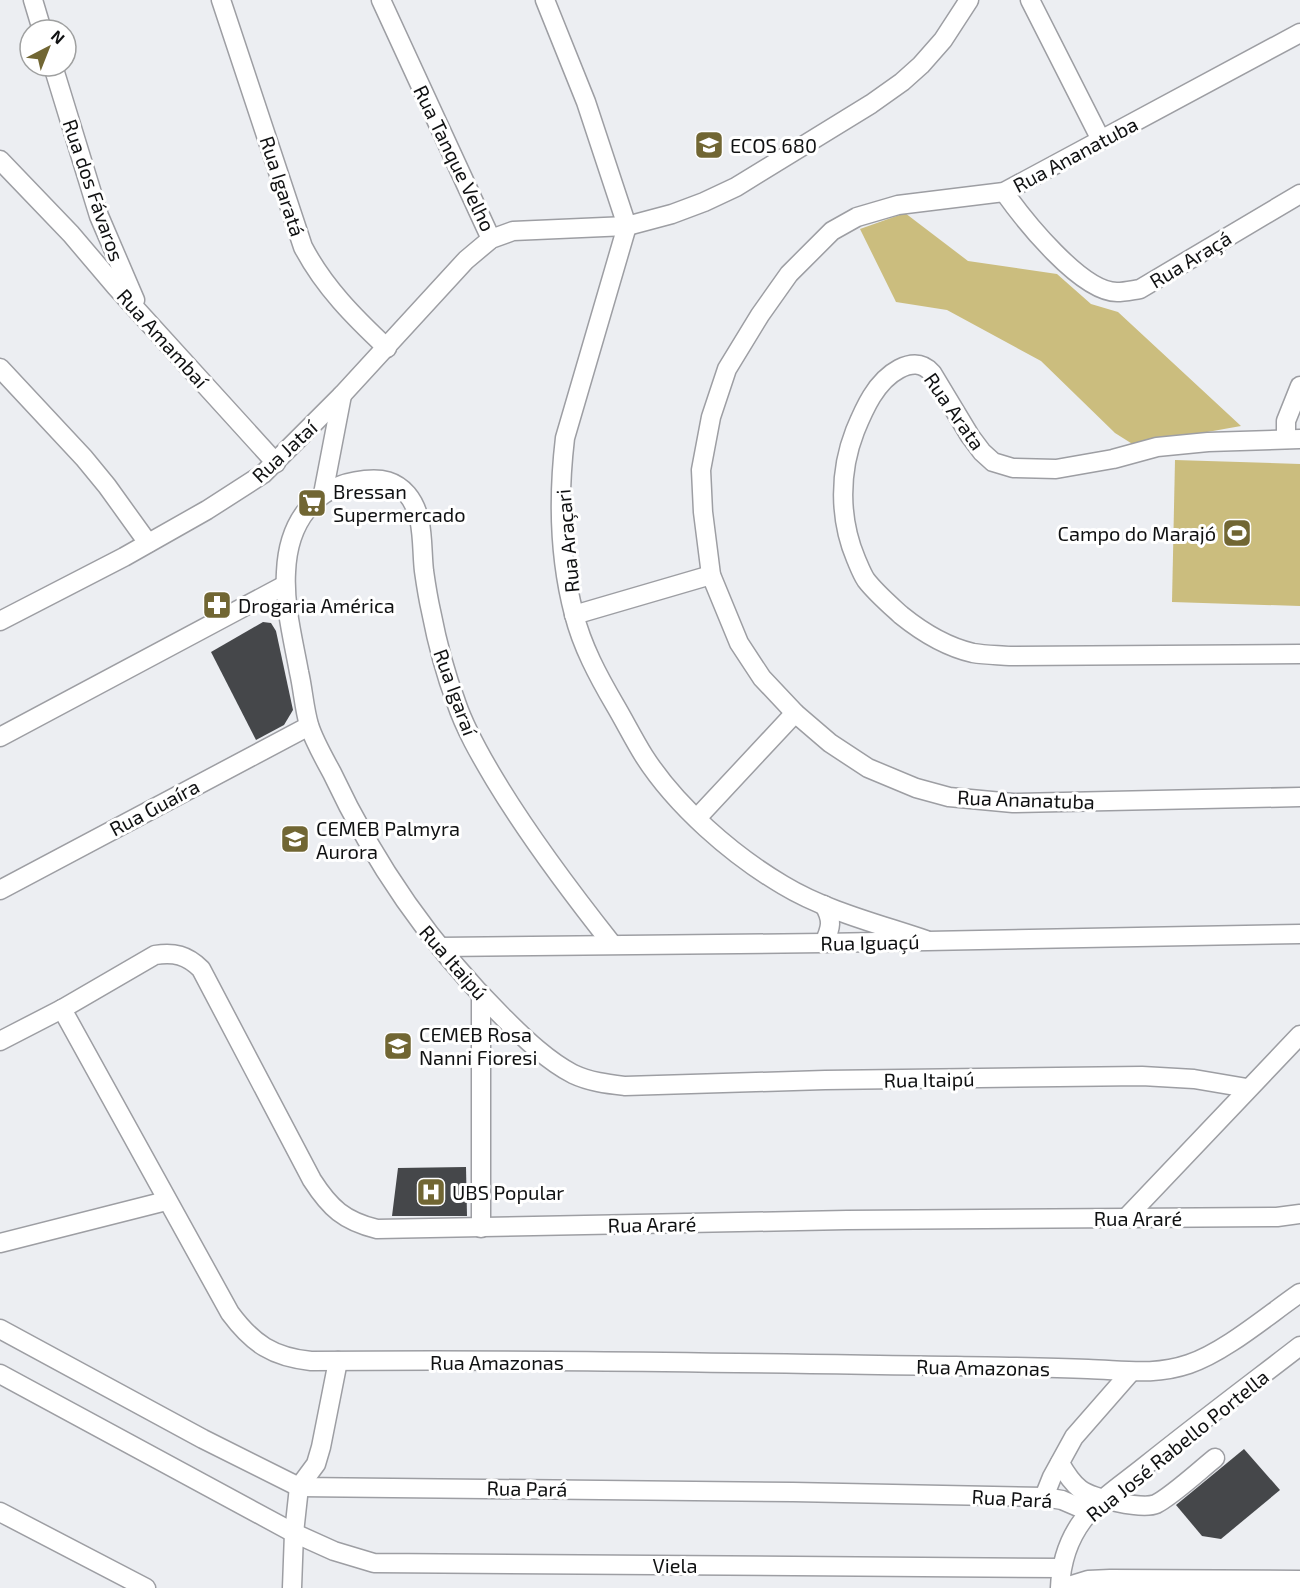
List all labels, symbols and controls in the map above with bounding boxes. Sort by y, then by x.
north arrow [18,18,78,78]
text: N [48,26,69,47]
street label: Rua Tanque Velho [409,81,501,235]
street label: Rua Ananatuba [1009,111,1141,197]
street label: Rua dos Fávaros [58,116,130,264]
school or university icon: ECOS 680 [693,129,725,161]
street label: Rua Igaratá [256,133,310,239]
place label: ECOS 680 [730,133,817,157]
street label: Rua Araçá [1145,225,1236,294]
street label: Rua Amambaí [112,284,214,393]
street label: Rua Arata [920,368,990,454]
street label: Rua Jataí [246,414,322,487]
place label: Bressan Supermercado [333,479,466,526]
supermarket icon: Bressan Supermercado [296,487,328,519]
street label: Rua Araçari [551,488,584,594]
sports icon: Campo do Marajó [1221,517,1253,549]
place label: Campo do Marajó [1058,521,1216,545]
pharmacy icon: Drogaria América [201,589,233,621]
place label: Drogaria América [238,593,395,617]
street label: Rua Igaraí [429,645,483,740]
street label: Rua Guaíra [105,773,203,841]
street label: Rua Ananatuba [957,785,1095,813]
place label: CEMEB Palmyra Aurora [316,816,460,863]
school or university icon: CEMEB Palmyra Aurora [279,823,311,855]
street label: Rua Itaipú [415,920,493,1004]
street label: Rua Iguaçú [820,929,920,956]
place label: CEMEB Rosa Nanni Fioresi [419,1022,537,1069]
school or university icon: CEMEB Rosa Nanni Fioresi [382,1030,414,1062]
street label: Rua Itaipú [883,1066,975,1092]
hospital icon: UBS Popular [415,1176,447,1208]
place label: UBS Popular [452,1180,564,1204]
street label: Rua Araré [1094,1206,1182,1230]
street label: Rua Araré [607,1211,697,1237]
street label: Rua Amazonas [430,1350,564,1374]
street label: Rua Amazonas [916,1354,1050,1380]
street label: Rua José Rabello Portella [1081,1364,1273,1526]
street label: Rua Pará [486,1475,568,1501]
street label: Rua Pará [971,1484,1053,1512]
street label: Viela [653,1553,697,1577]

